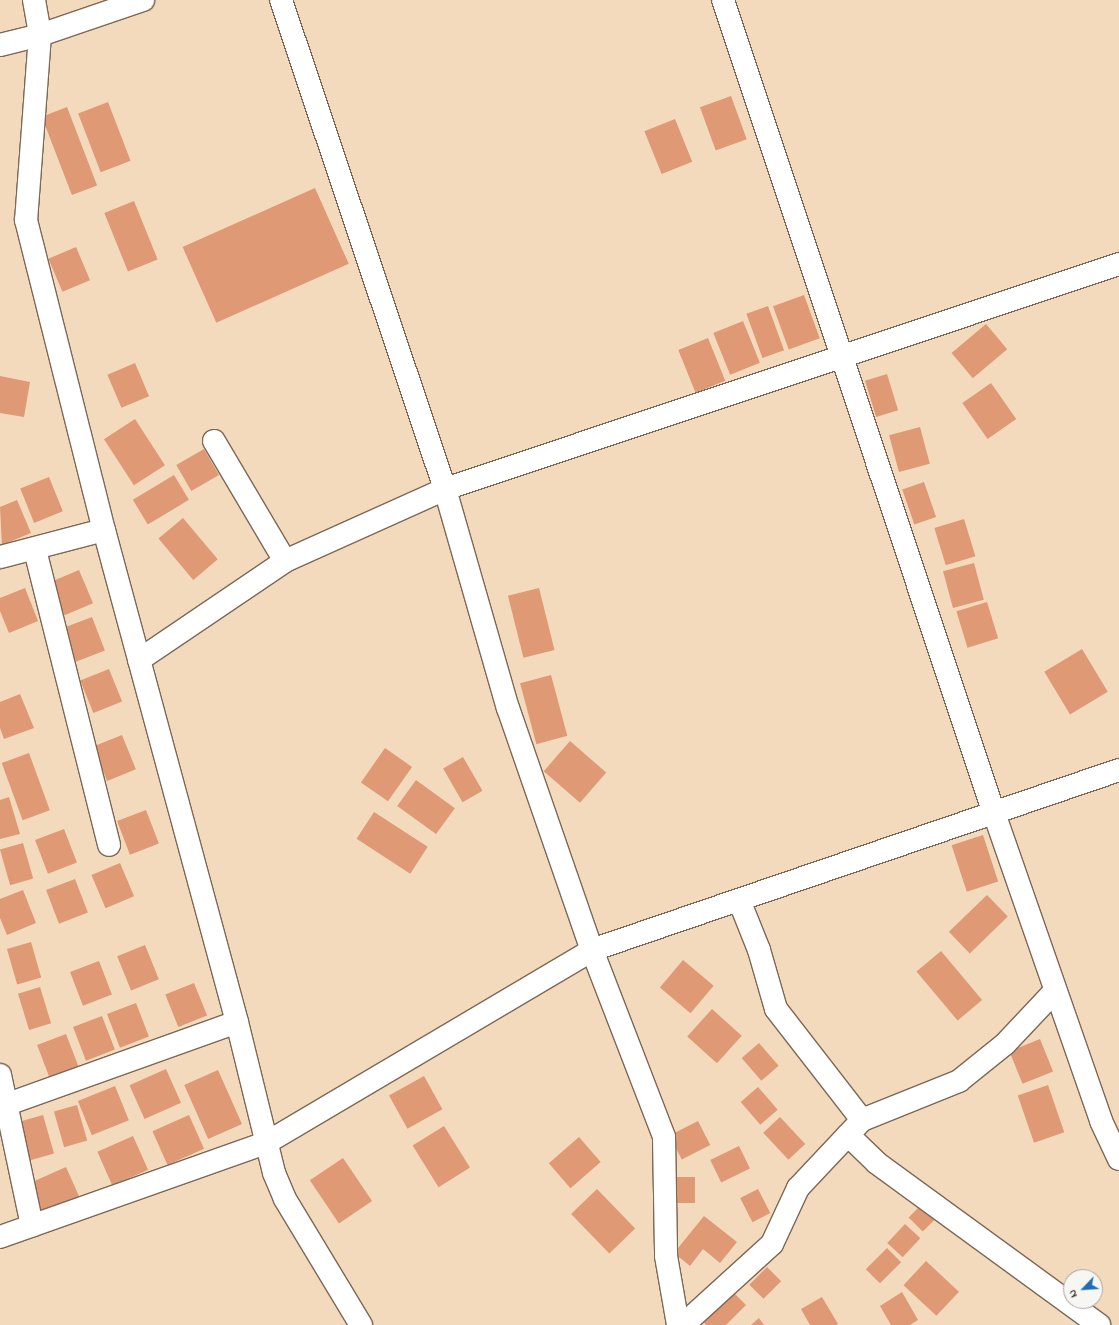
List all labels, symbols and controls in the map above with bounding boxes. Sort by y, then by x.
north arrow [1063,1269,1103,1309]
text: N [1064,1287,1082,1300]

